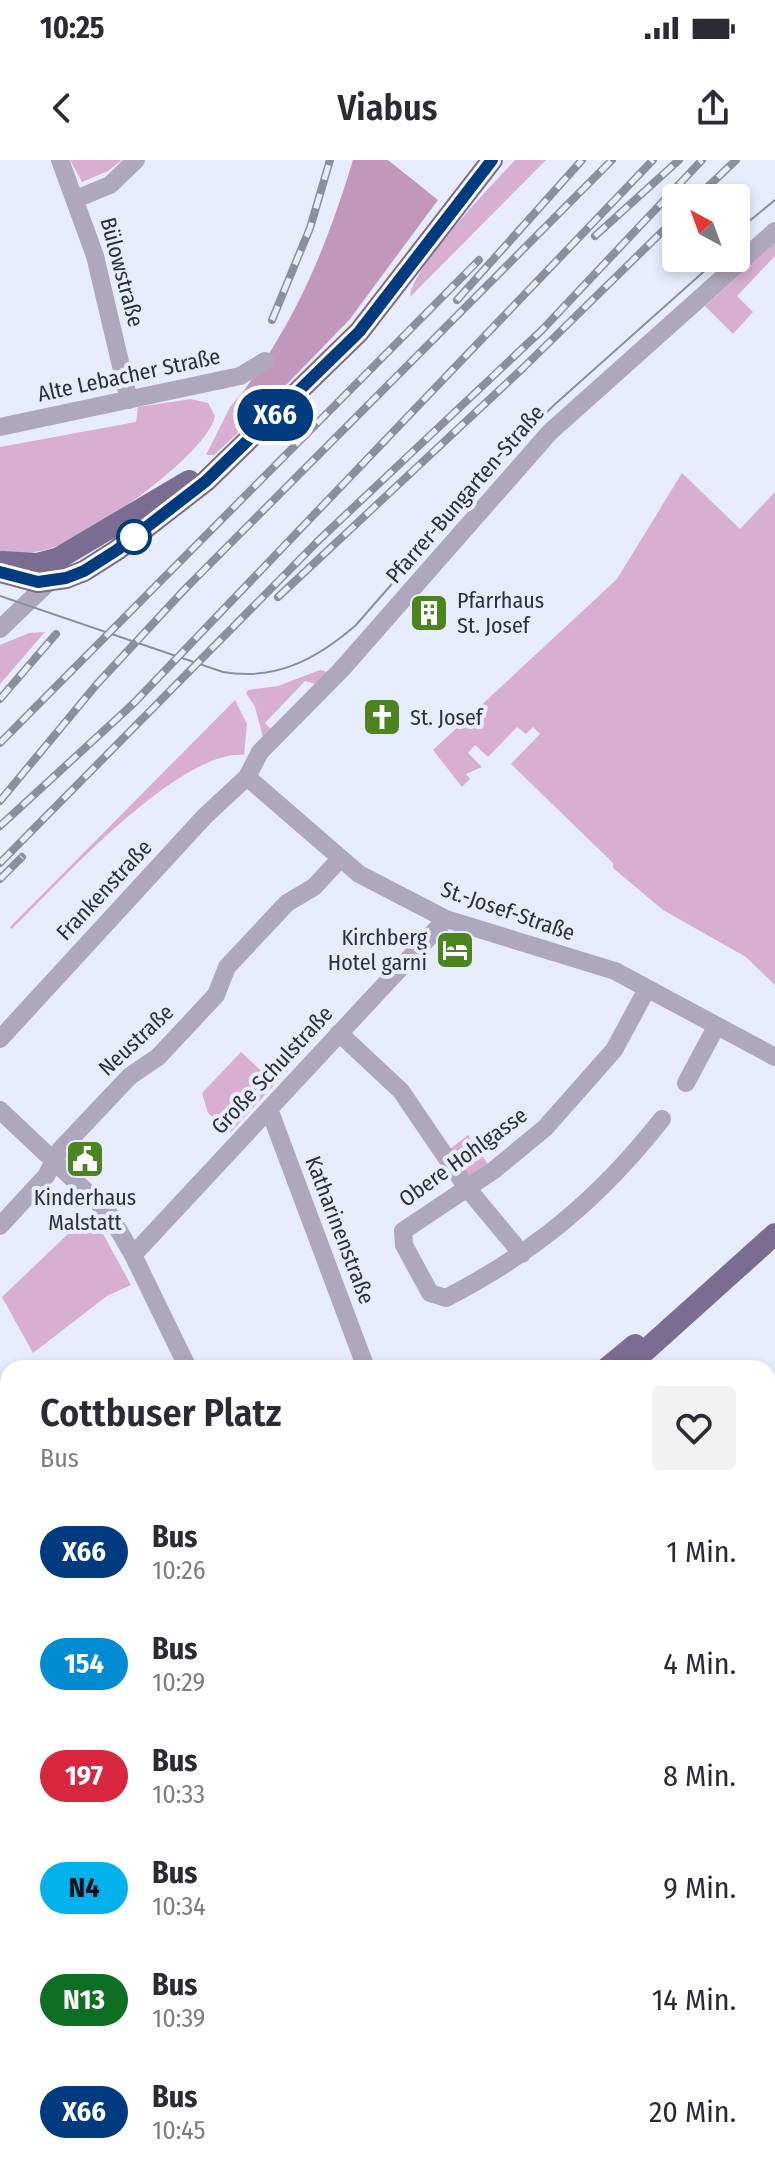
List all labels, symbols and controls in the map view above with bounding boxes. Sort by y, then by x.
text: 10:25 [40,10,105,46]
icon: back [40,86,84,130]
text: Viabus [338,86,437,130]
icon: share [691,86,735,130]
north arrow [662,184,750,272]
map controls [662,184,750,272]
street label: Bülowstraße [94,214,150,330]
street label: Alte Lebacher Straße [35,342,223,408]
line badge: X66 [229,389,321,441]
text: X66 [253,398,297,431]
street label: Pfarrer-Bungarten-Straße [380,399,550,589]
unlabelled marker [117,520,151,554]
place label: Pfarrhaus St. Josef [457,587,544,639]
building icon: Pfarrhaus St. Josef [408,592,450,634]
church icon: St. Josef [361,696,403,738]
place label: St. Josef [410,704,484,731]
street label: Frankenstraße [51,834,157,946]
street label: St.-Josef-Straße [438,876,578,946]
place label: Kirchberg Hotel garni [328,924,428,976]
hotel icon: Kirchberg Hotel garni [434,929,476,971]
street label: Neustraße [93,999,179,1081]
street label: Große Schulstraße [206,1000,338,1140]
street label: Obere Hohlgasse [394,1101,532,1213]
public building icon: Kinderhaus Malstatt [64,1138,106,1180]
street label: Katharinenstraße [299,1152,381,1308]
place label: Kinderhaus Malstatt [34,1184,136,1236]
button: heart [652,1386,736,1470]
text: Cottbuser Platz [40,1390,282,1436]
text: Bus [40,1443,79,1474]
text: Bus [152,1519,197,1555]
text: 1 Min. [666,1534,736,1570]
text: X66 [62,1535,106,1568]
text: 10:26 [152,1555,206,1586]
text: Bus [152,1631,197,1667]
text: 4 Min. [663,1646,736,1682]
text: 154 [64,1647,104,1680]
text: 10:29 [152,1667,205,1698]
text: Bus [152,1743,197,1779]
text: 8 Min. [663,1758,736,1794]
text: 197 [65,1759,103,1792]
text: 10:33 [152,1779,205,1810]
text: Bus [152,1855,197,1891]
text: 9 Min. [663,1870,736,1906]
text: N4 [68,1871,100,1904]
text: 10:34 [152,1891,206,1922]
text: Bus [152,1967,197,2003]
text: 14 Min. [652,1982,736,2018]
text: N13 [63,1983,105,2016]
text: 10:39 [152,2003,206,2034]
text: Bus [152,2079,197,2115]
text: 20 Min. [649,2094,736,2130]
text: X66 [62,2095,106,2128]
text: 10:45 [152,2115,205,2146]

